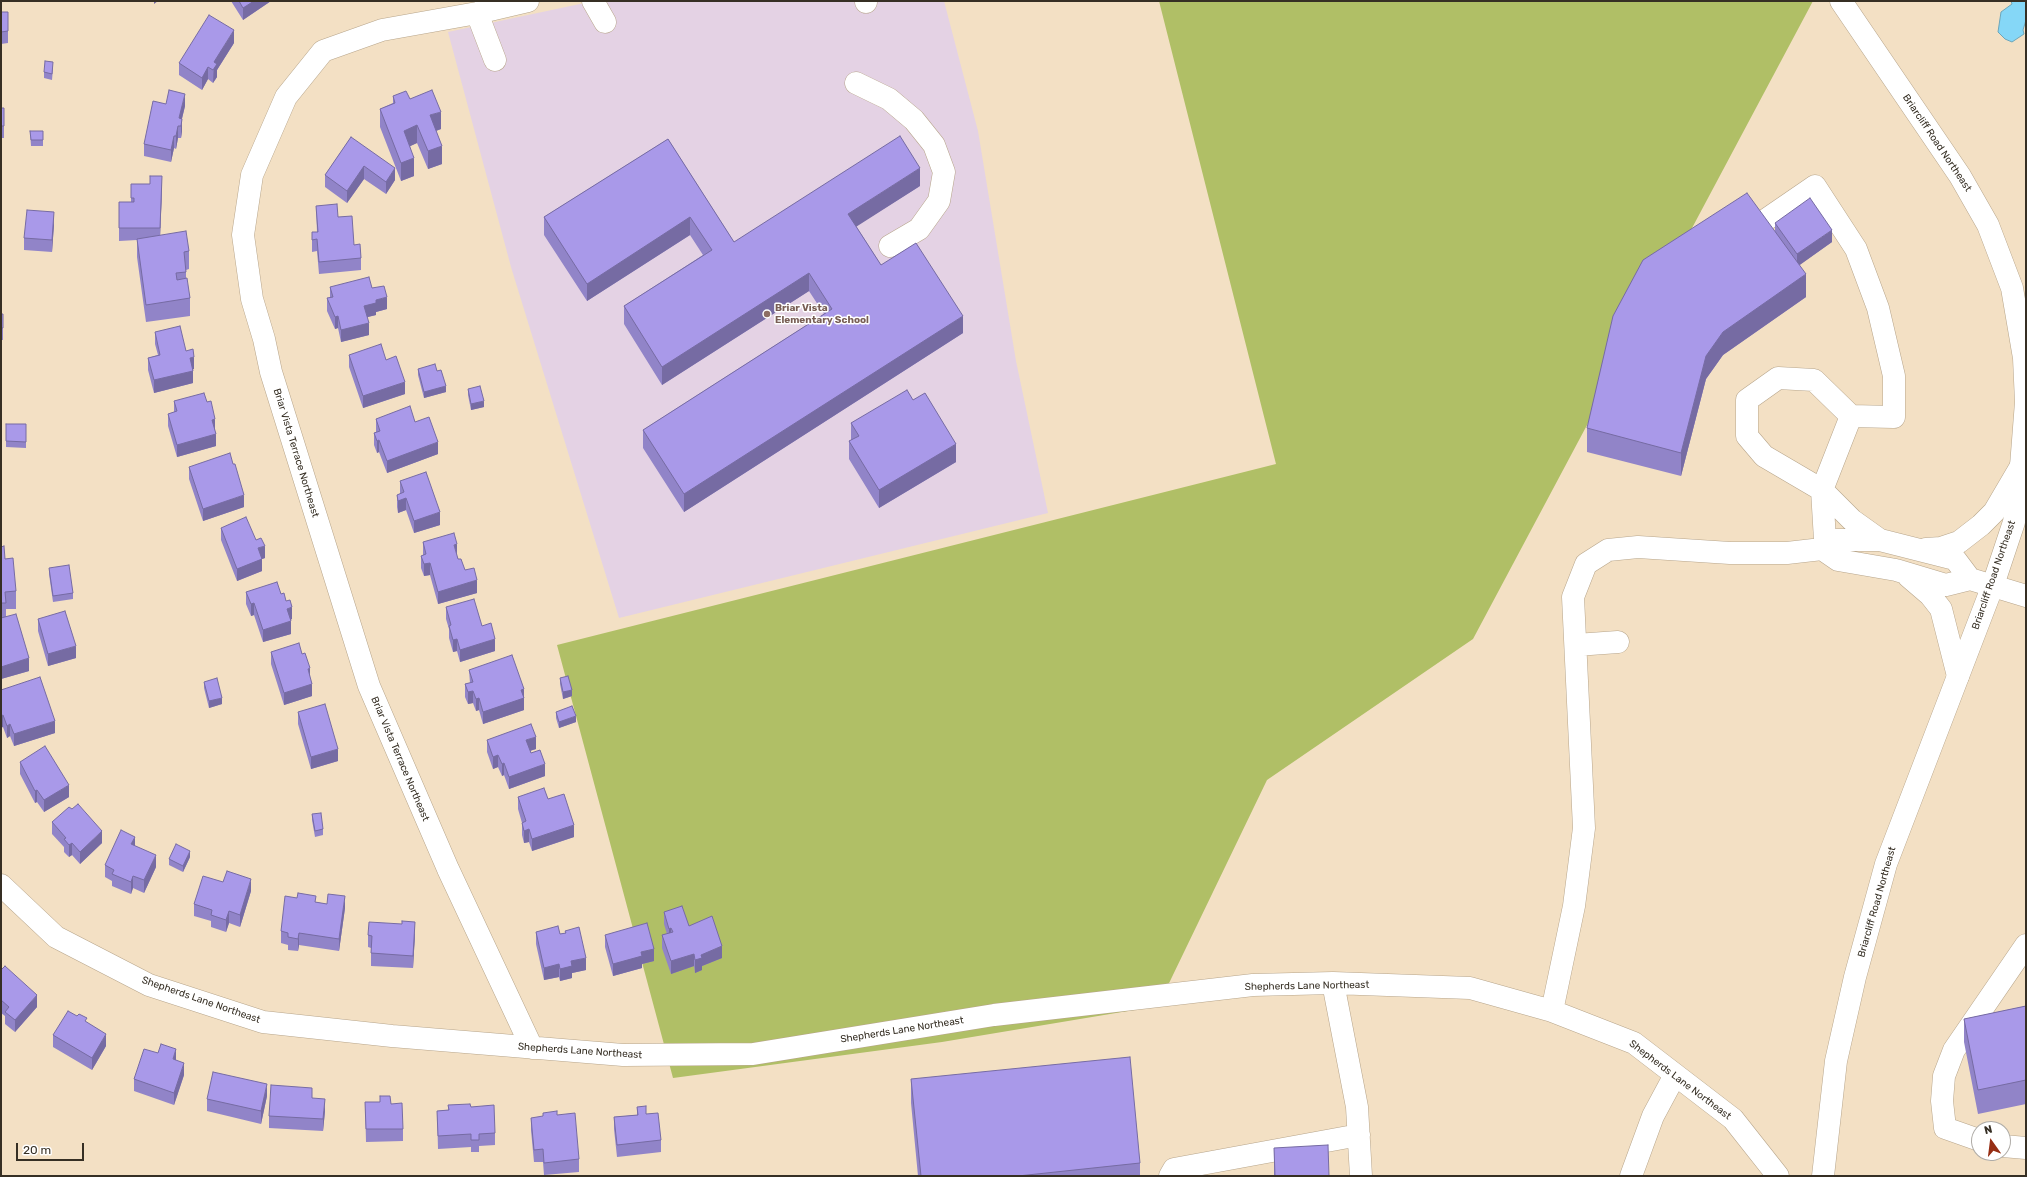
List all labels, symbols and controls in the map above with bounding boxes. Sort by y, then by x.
street label: Briarcliff Road Northeast [1900,92,1974,194]
place label: Briar Vista Elementary School [775,302,869,326]
marker: Briar Vista Elementary School [762,309,772,319]
street label: Briar Vista Terrace Northeast [271,387,321,519]
street label: Briarcliff Road Northeast [1970,519,2018,631]
street label: Briar Vista Terrace Northeast [368,695,432,823]
street label: Briarcliff Road Northeast [1855,845,1899,959]
street label: Shepherds Lane Northeast [140,974,262,1026]
street label: Shepherds Lane Northeast [1245,979,1369,993]
street label: Shepherds Lane Northeast [840,1014,964,1046]
street label: Shepherds Lane Northeast [1627,1038,1733,1122]
street label: Shepherds Lane Northeast [517,1041,643,1061]
north arrow [1971,1121,2011,1161]
text: N [1983,1123,1994,1137]
scale bar [18,1135,86,1161]
text: 20 m [23,1143,51,1157]

